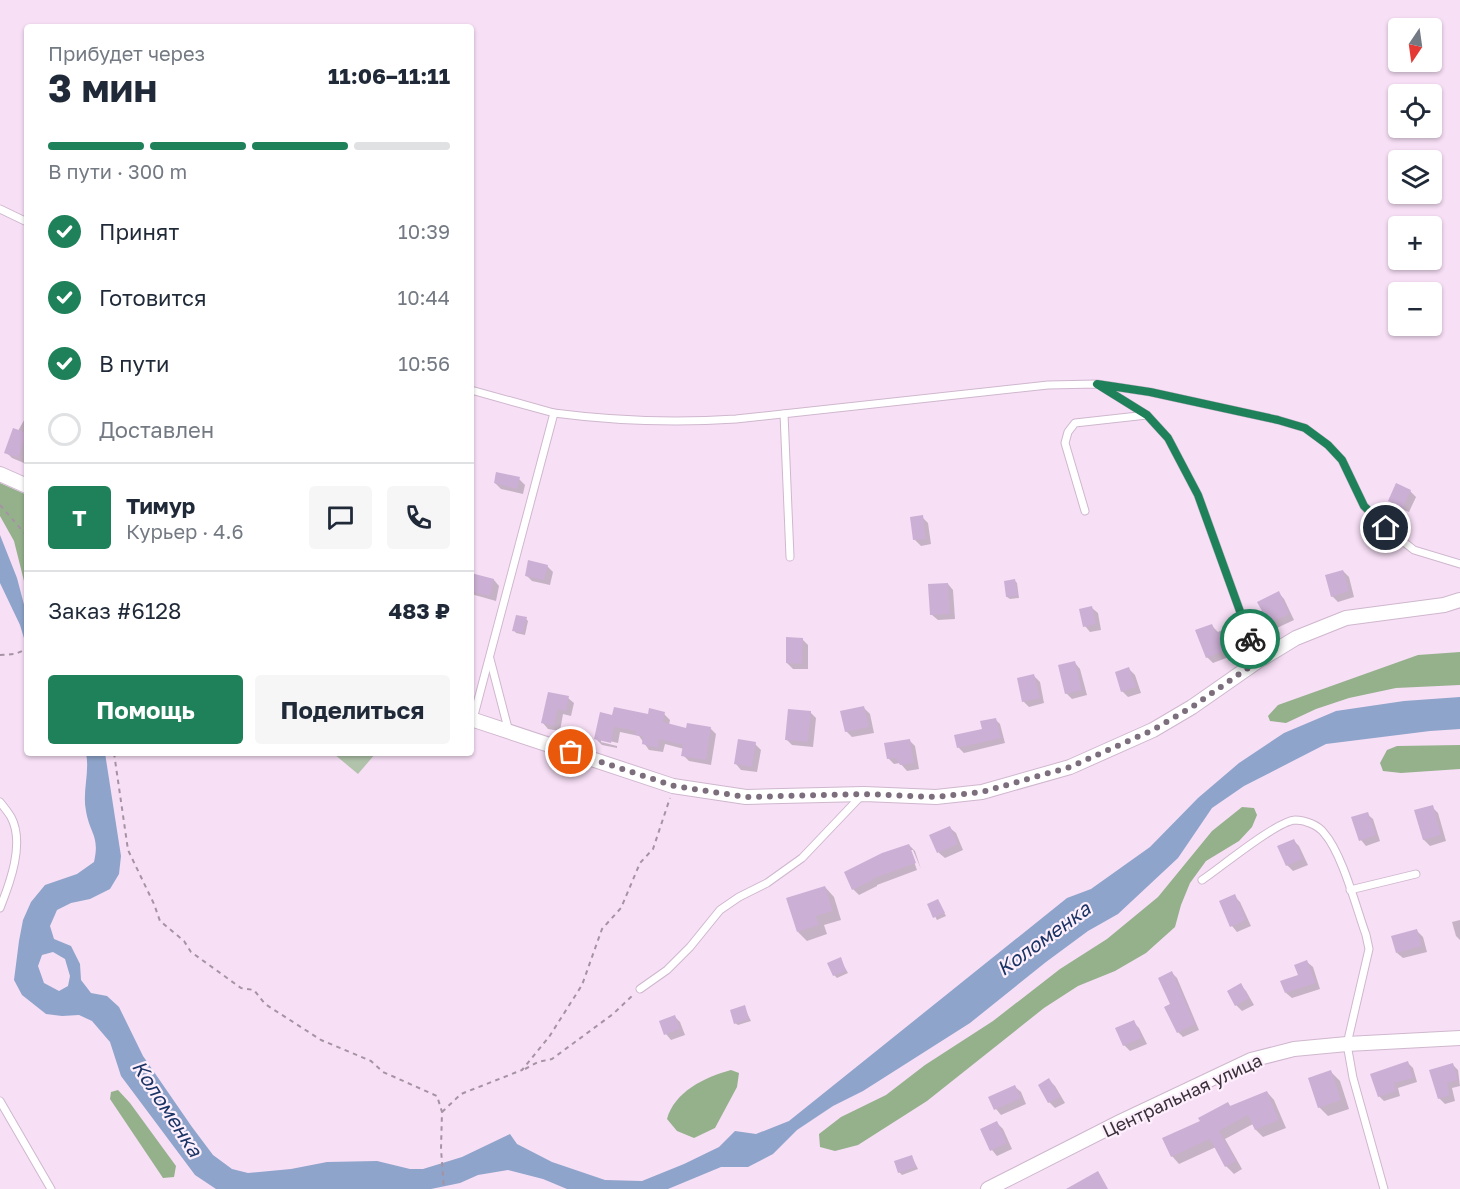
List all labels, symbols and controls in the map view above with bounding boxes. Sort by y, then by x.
north arrow [1388,18,1442,72]
map controls [1388,18,1442,336]
text: Прибудет через [48,41,205,65]
text: 11:06–11:11 [328,62,450,89]
text: 3 мин [48,64,157,111]
button: locate [1388,84,1442,138]
button: layers [1388,150,1442,204]
text: В пути · 300 m [48,159,187,183]
icon: check [48,215,81,248]
button: + [1388,216,1442,270]
text: Принят [99,218,179,245]
text: 10:39 [398,219,450,243]
icon: check [48,281,81,314]
button: − [1388,282,1442,336]
text: Готовится [99,284,207,311]
text: 10:44 [398,285,450,309]
icon: check [48,347,81,380]
text: В пути [99,350,169,377]
text: 10:56 [398,351,450,375]
text: Доставлен [99,416,214,443]
button: chat [309,486,372,549]
button: phone [387,486,450,549]
text: Тимур [126,492,195,519]
pin [1360,502,1411,553]
text: Т [72,504,87,531]
icon: home [1369,511,1402,544]
text: Курьер · 4.6 [126,519,244,543]
text: Заказ #6128 [48,597,182,624]
text: 483 ₽ [388,597,450,624]
courier [1220,609,1280,669]
icon: bike [1234,623,1267,656]
button: Помощь [48,675,243,744]
button: Поделиться [255,675,450,744]
pin [545,726,596,777]
icon: bag [554,735,587,768]
water label: Коломенка [991,896,1095,980]
street label: Центральная улица [1099,1048,1265,1142]
water label: Коломенка [128,1055,208,1161]

